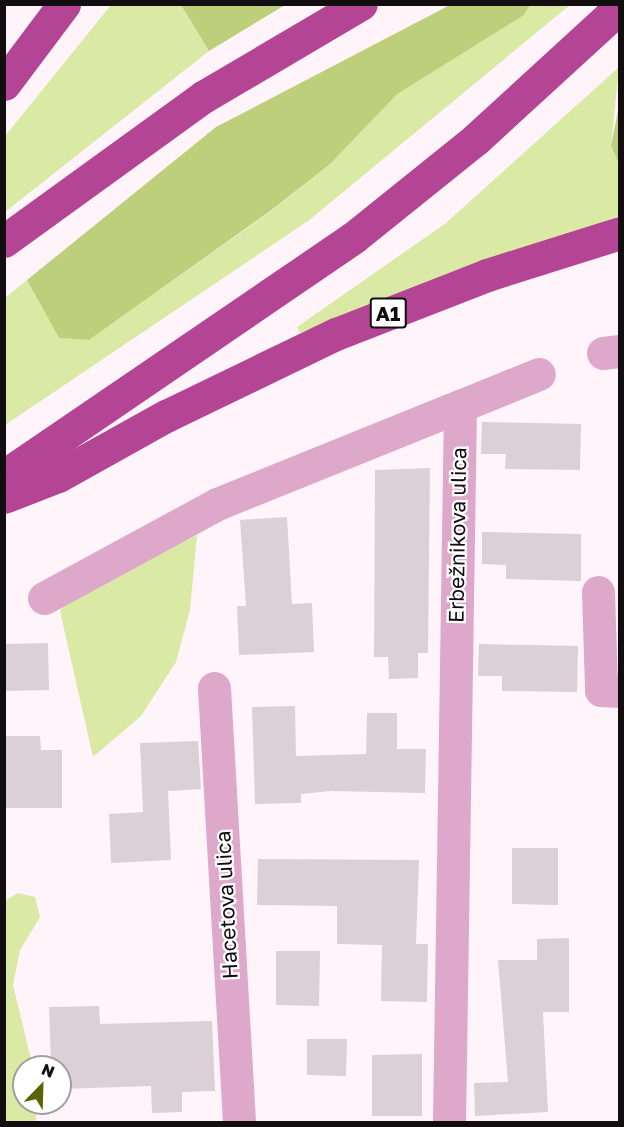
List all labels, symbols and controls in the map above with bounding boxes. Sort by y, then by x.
road number: A1 [368,296,408,330]
street label: Erbežnikova ulica [443,447,471,623]
street label: Hacetova ulica [210,830,242,980]
north arrow [12,1055,72,1115]
text: N [39,1059,58,1082]

